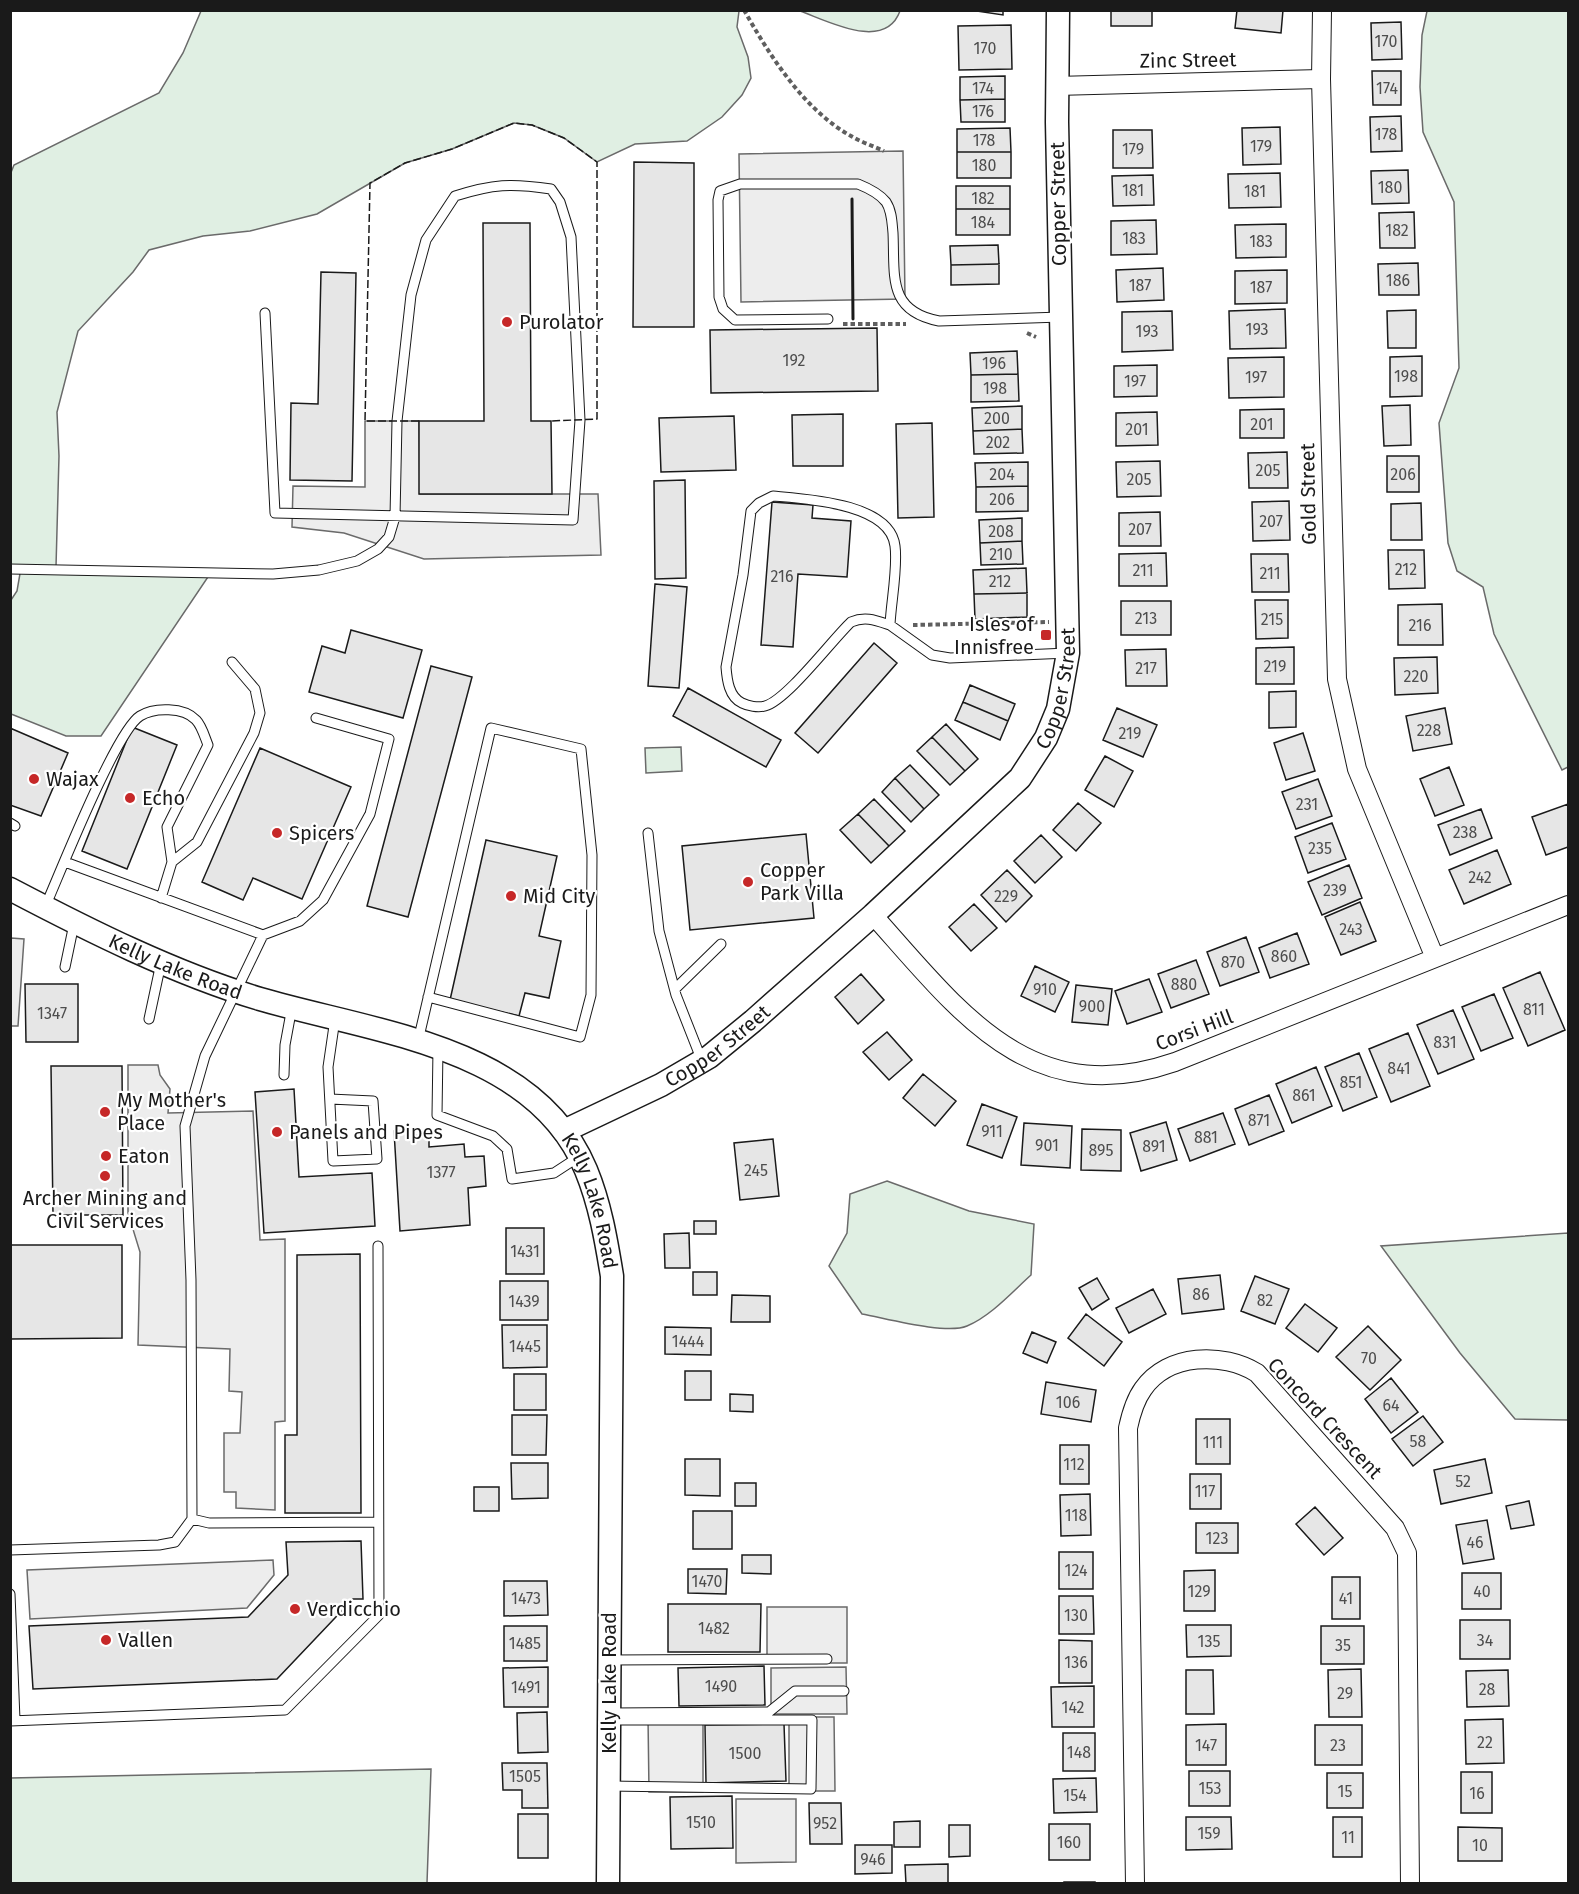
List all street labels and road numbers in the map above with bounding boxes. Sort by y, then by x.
street label: Zinc Street [1139,47,1237,73]
street label: Copper Street [1045,141,1071,266]
street label: Gold Street [1295,442,1321,545]
street label: Copper Street [1030,627,1080,754]
street label: Kelly Lake Road [105,929,245,1005]
street label: Copper Street [660,999,775,1092]
street label: Corsi Hill [1152,1004,1236,1056]
street label: Kelly Lake Road [557,1128,623,1270]
street label: Concord Crescent [1263,1353,1388,1484]
street label: Kelly Lake Road [597,1612,621,1754]

